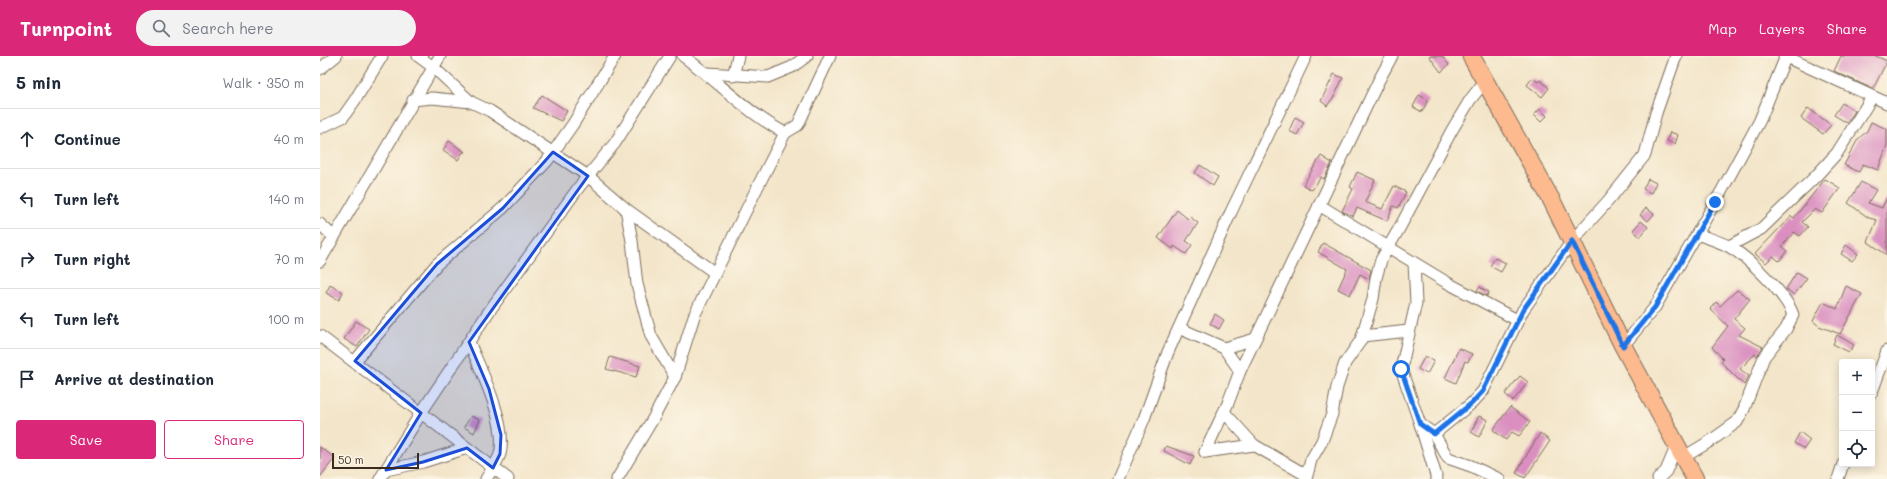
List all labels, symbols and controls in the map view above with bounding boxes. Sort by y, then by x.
search box [136,10,416,46]
text: Turnpoint [20,16,112,41]
icon: search [150,17,172,39]
text: Search here [182,18,273,38]
text: Map [1708,19,1737,38]
text: Layers [1759,19,1805,38]
text: Share [1827,19,1867,38]
text: 5 min [16,71,61,93]
text: Walk · 350 m [223,74,304,91]
icon: ahead [16,128,38,150]
text: Continue [54,129,121,149]
text: 40 m [274,130,304,147]
icon: left [16,188,38,210]
text: Turn left [54,189,119,209]
text: 140 m [268,190,304,207]
route end [1706,193,1724,211]
icon: right [16,248,38,270]
text: Turn right [54,249,131,269]
text: 70 m [274,250,304,267]
icon: left [16,308,38,330]
text: Turn left [54,309,119,329]
text: 100 m [268,310,304,327]
map controls [1839,359,1875,467]
button: + [1839,359,1875,395]
route start [1392,360,1410,378]
icon: arrive [16,368,38,390]
text: Arrive at destination [54,369,214,389]
button: − [1839,395,1875,431]
button: Save [16,420,156,459]
button: Share [164,420,304,459]
button: locate [1839,431,1875,467]
scale bar [332,451,419,470]
text: 50 m [338,452,364,467]

